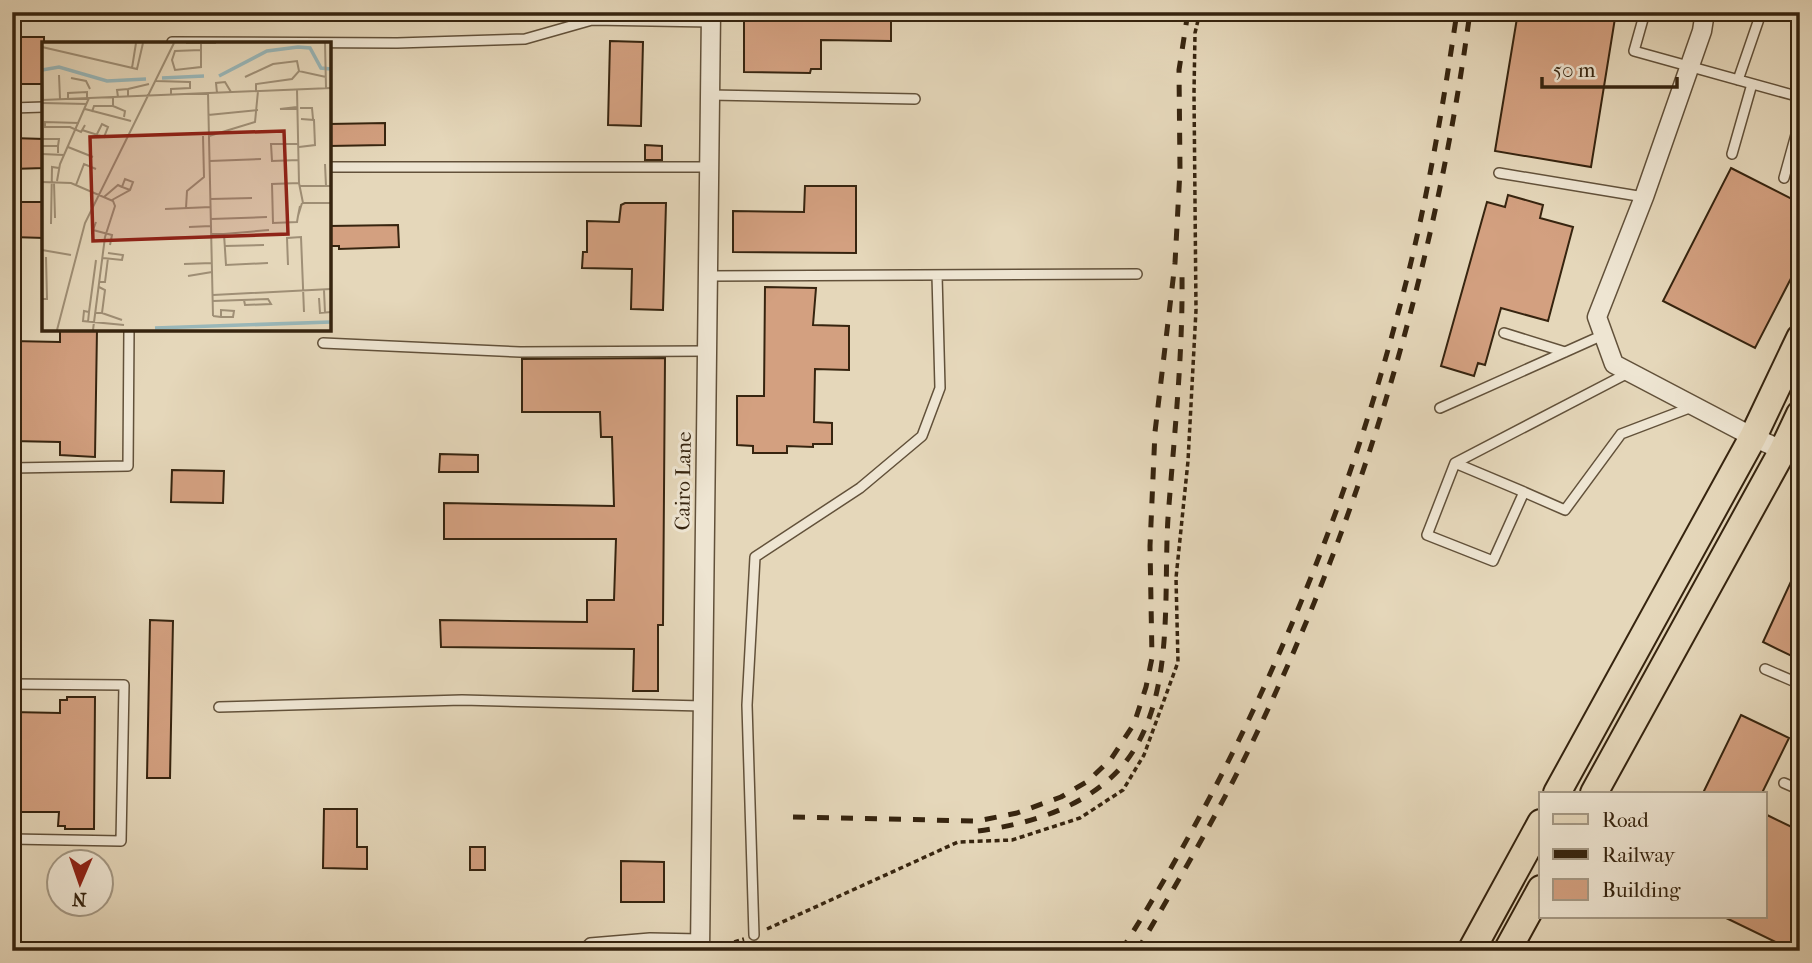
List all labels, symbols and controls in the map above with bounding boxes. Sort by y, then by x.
inset map [42,42,331,331]
scale bar [1542,46,1677,90]
text: 50 m [1553,58,1596,82]
street label: Cairo Lane [670,431,696,531]
legend [1539,792,1766,918]
text: Road [1602,808,1649,832]
text: Railway [1602,843,1676,867]
north arrow [46,848,116,918]
text: Building [1602,878,1681,902]
text: N [71,888,87,910]

